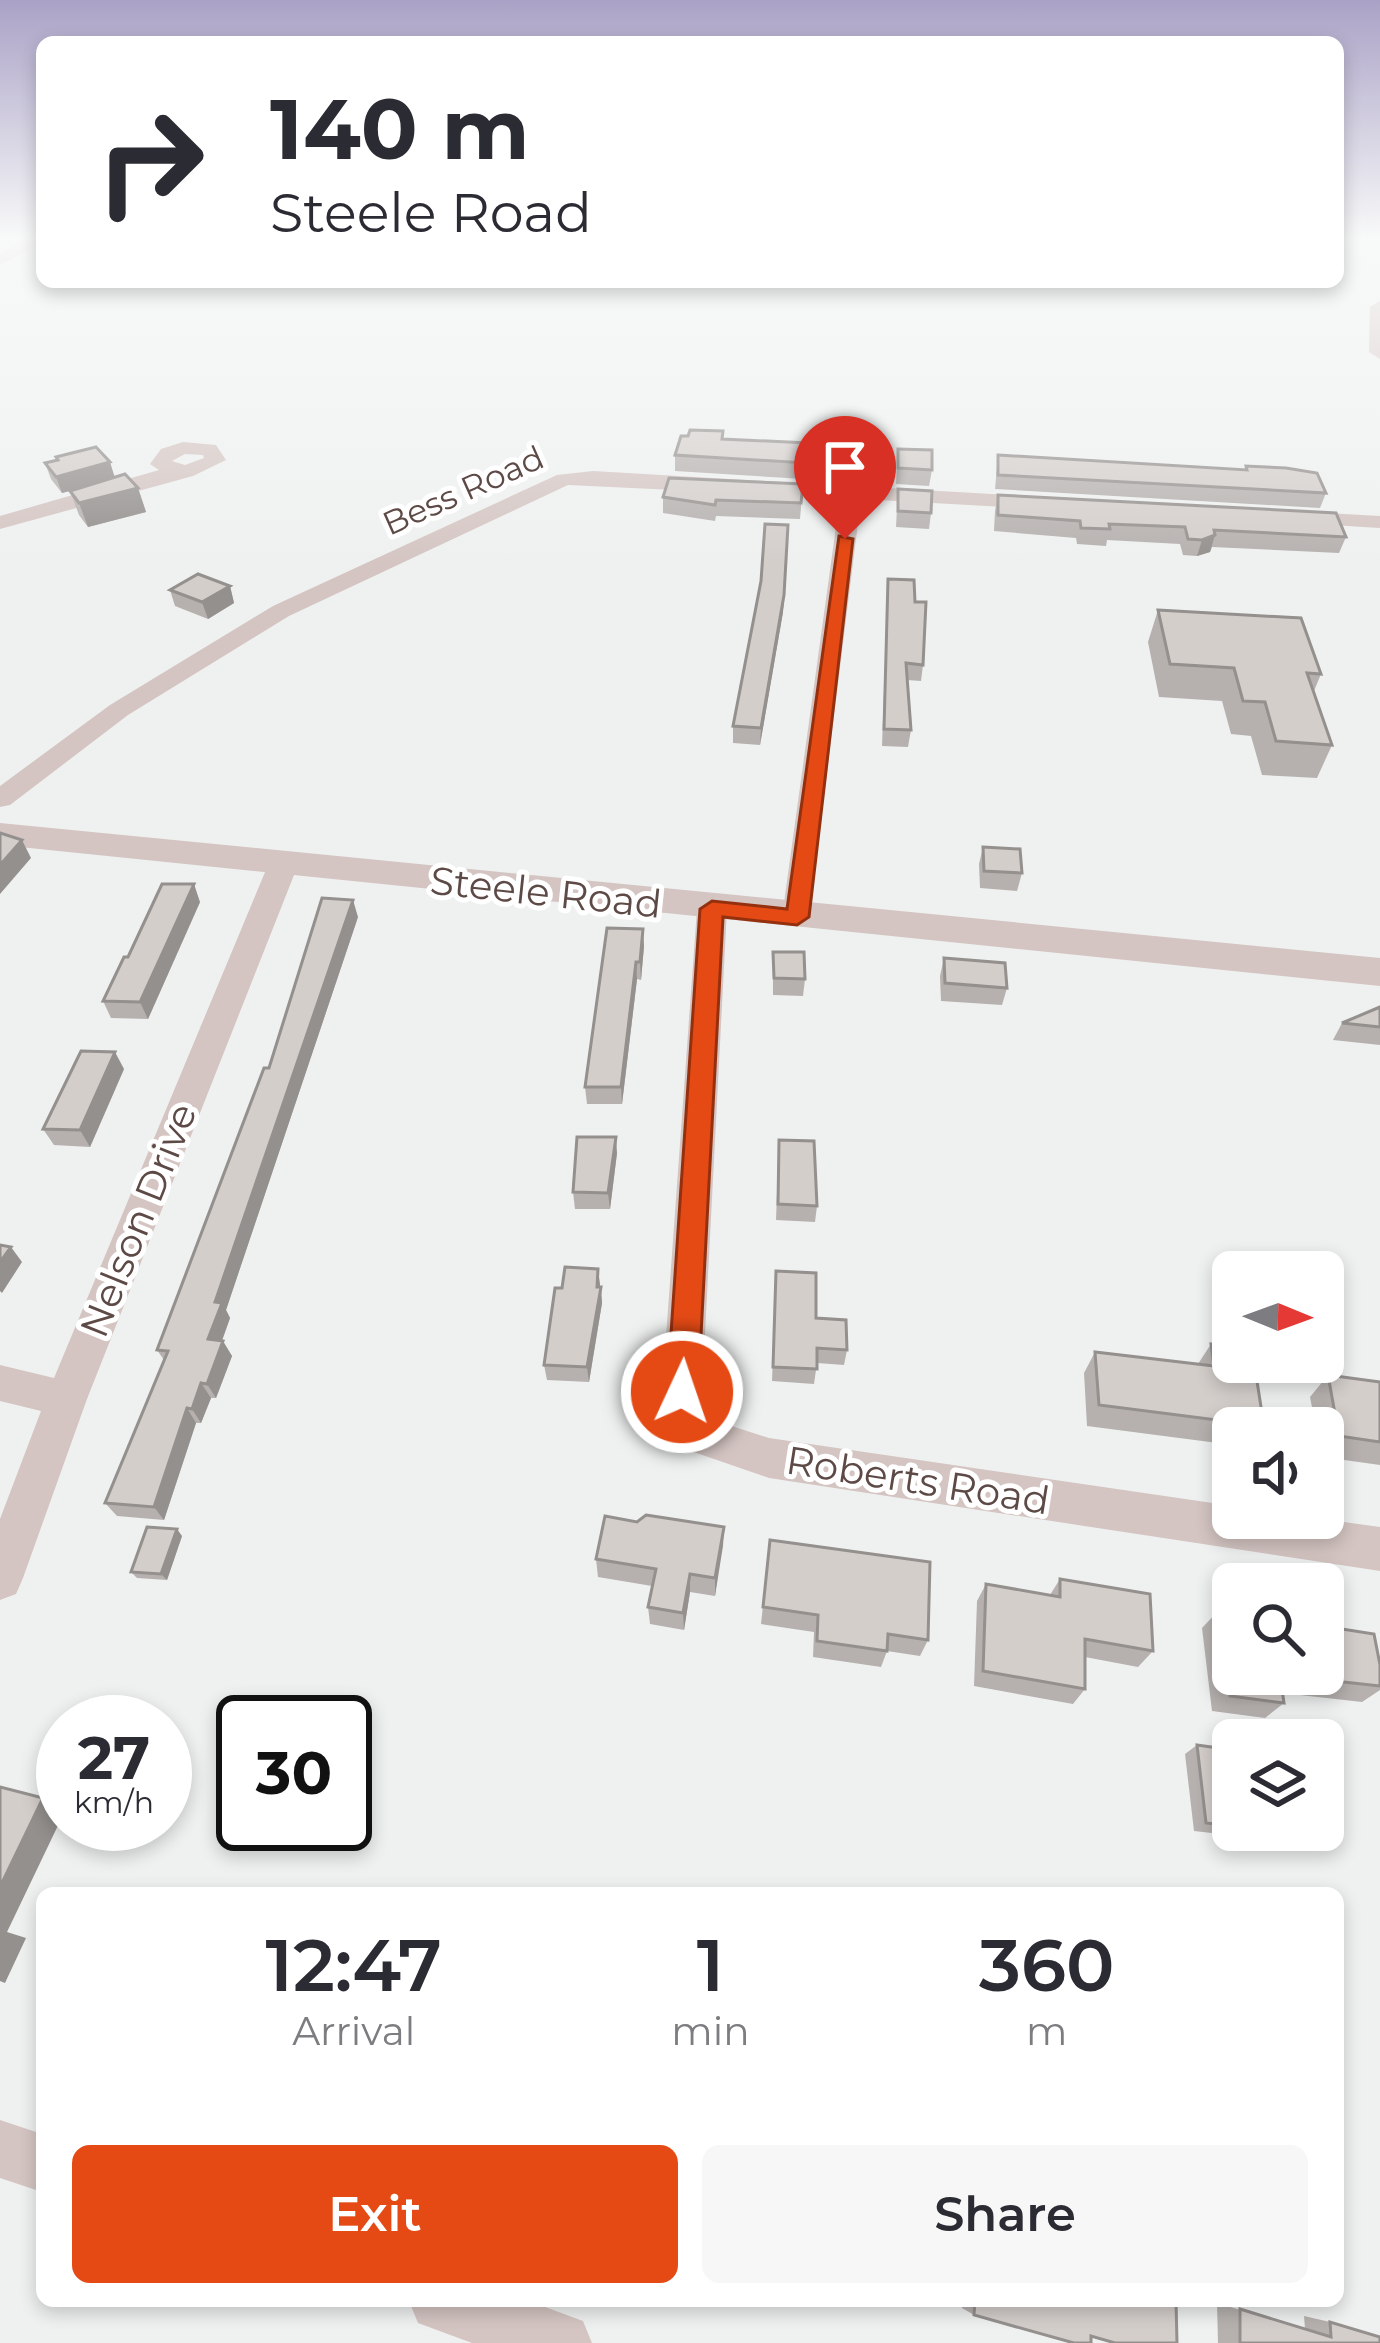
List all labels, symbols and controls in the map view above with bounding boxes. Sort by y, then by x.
text: 140 m [270,78,530,180]
icon: right [72,84,228,240]
text: Steele Road [270,180,592,246]
pin [794,416,896,539]
icon: arrive [812,434,878,500]
street label: Bess Road [376,437,550,543]
street label: Steele Road [428,856,664,928]
street label: Nelson Drive [69,1096,207,1344]
north arrow [1212,1251,1344,1383]
map controls [1212,1251,1344,1851]
position arrow [619,1329,745,1455]
button: sound [1212,1407,1344,1539]
street label: Roberts Road [783,1435,1053,1525]
button: search [1212,1563,1344,1695]
speed limit sign: 30 [216,1695,372,1851]
button: layers [1212,1719,1344,1851]
text: 27 [78,1721,150,1794]
text: km/h [74,1784,154,1821]
text: 12:47 [265,1921,442,2009]
text: 1 [697,1921,724,2009]
text: 360 [979,1921,1115,2009]
text: Arrival [292,2007,415,2055]
text: min [671,2007,750,2055]
text: m [1026,2007,1067,2055]
button: Exit [72,2145,678,2283]
button: Share [702,2145,1308,2283]

